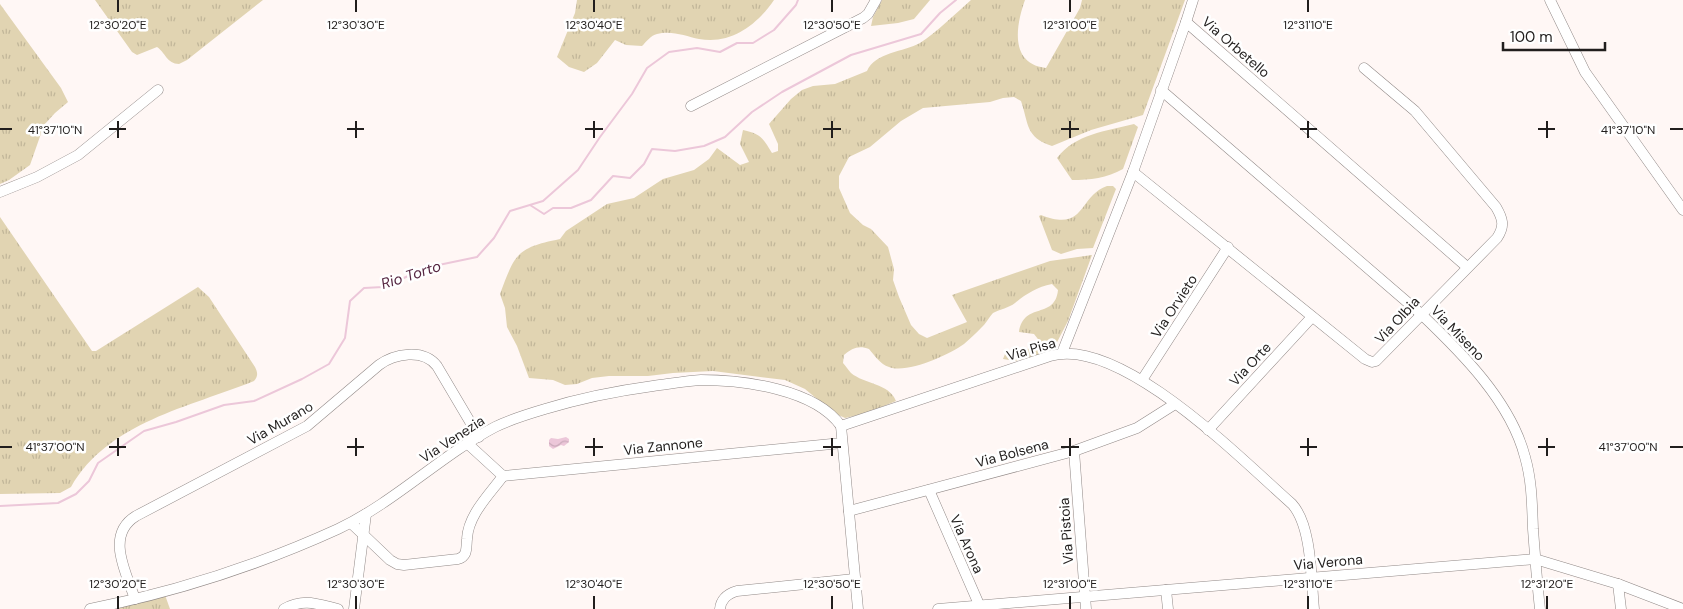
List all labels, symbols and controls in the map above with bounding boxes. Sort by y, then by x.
street label: Via Orbetello [1198,13,1274,81]
text: 12°30'20"E [89,17,147,33]
text: 12°30'30"E [327,17,385,33]
text: 12°30'40"E [565,17,623,33]
text: 12°30'50"E [803,17,861,33]
text: 12°31'00"E [1043,17,1097,33]
text: 12°31'10"E [1283,17,1333,33]
scale bar [1503,20,1606,52]
text: 100 m [1510,27,1553,47]
text: 41°37'10"N [28,122,82,138]
text: 41°37'10"N [1601,122,1655,138]
water label: Rio Torto [378,256,444,294]
street label: Via Orvieto [1147,271,1201,341]
street label: Via Olbia [1371,293,1423,347]
street label: Via Miseno [1427,301,1489,365]
street label: Via Pisa [1004,333,1058,365]
street label: Via Orte [1225,338,1275,390]
street label: Via Murano [244,397,316,449]
street label: Via Venezia [416,411,488,467]
street label: Via Zannone [622,433,704,459]
street label: Via Bolsena [974,435,1050,471]
text: 41°37'00"N [26,439,84,455]
text: 41°37'00"N [1599,439,1657,455]
street label: Via Pistoia [1055,497,1077,565]
street label: Via Arona [946,512,988,576]
street label: Via Verona [1293,550,1363,574]
text: 12°30'20"E [89,576,147,592]
text: 12°30'30"E [327,576,385,592]
text: 12°30'40"E [565,576,623,592]
text: 12°30'50"E [803,576,861,592]
text: 12°31'00"E [1043,576,1097,592]
text: 12°31'10"E [1283,576,1333,592]
text: 12°31'20"E [1521,576,1574,592]

